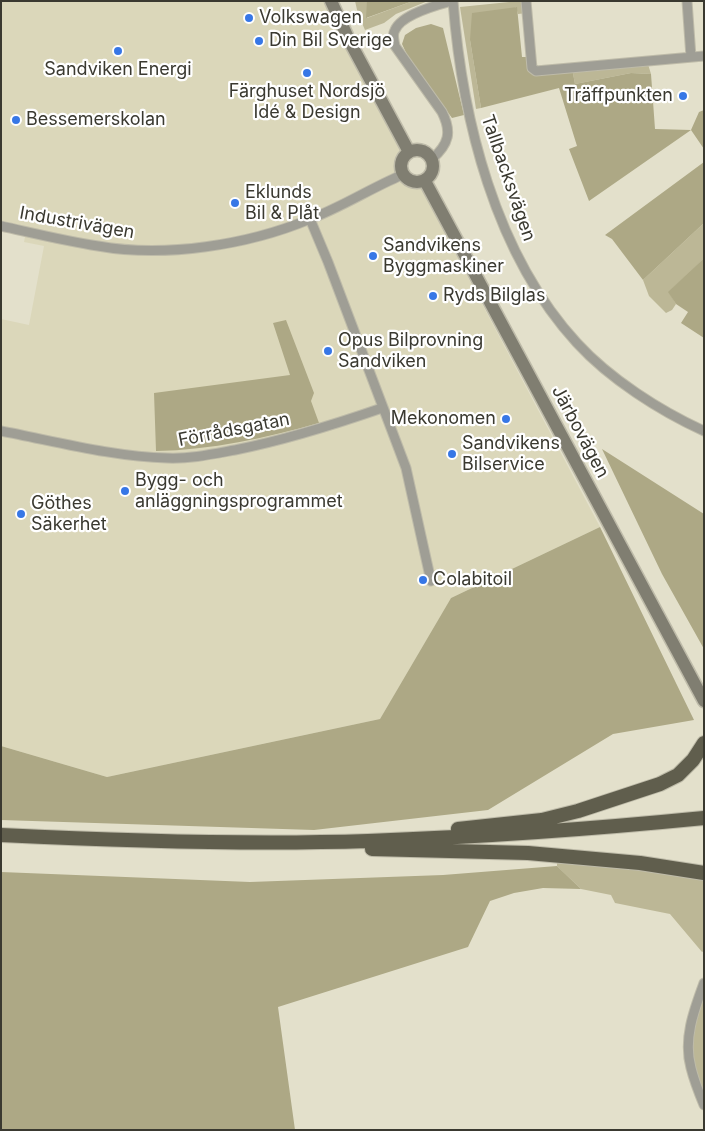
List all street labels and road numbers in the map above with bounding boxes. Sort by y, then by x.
street label: Tallbacksvägen [476,112,540,244]
street label: Industrivägen [18,202,136,244]
street label: Järbovägen [547,382,613,482]
street label: Förrådsgatan [176,409,292,451]

